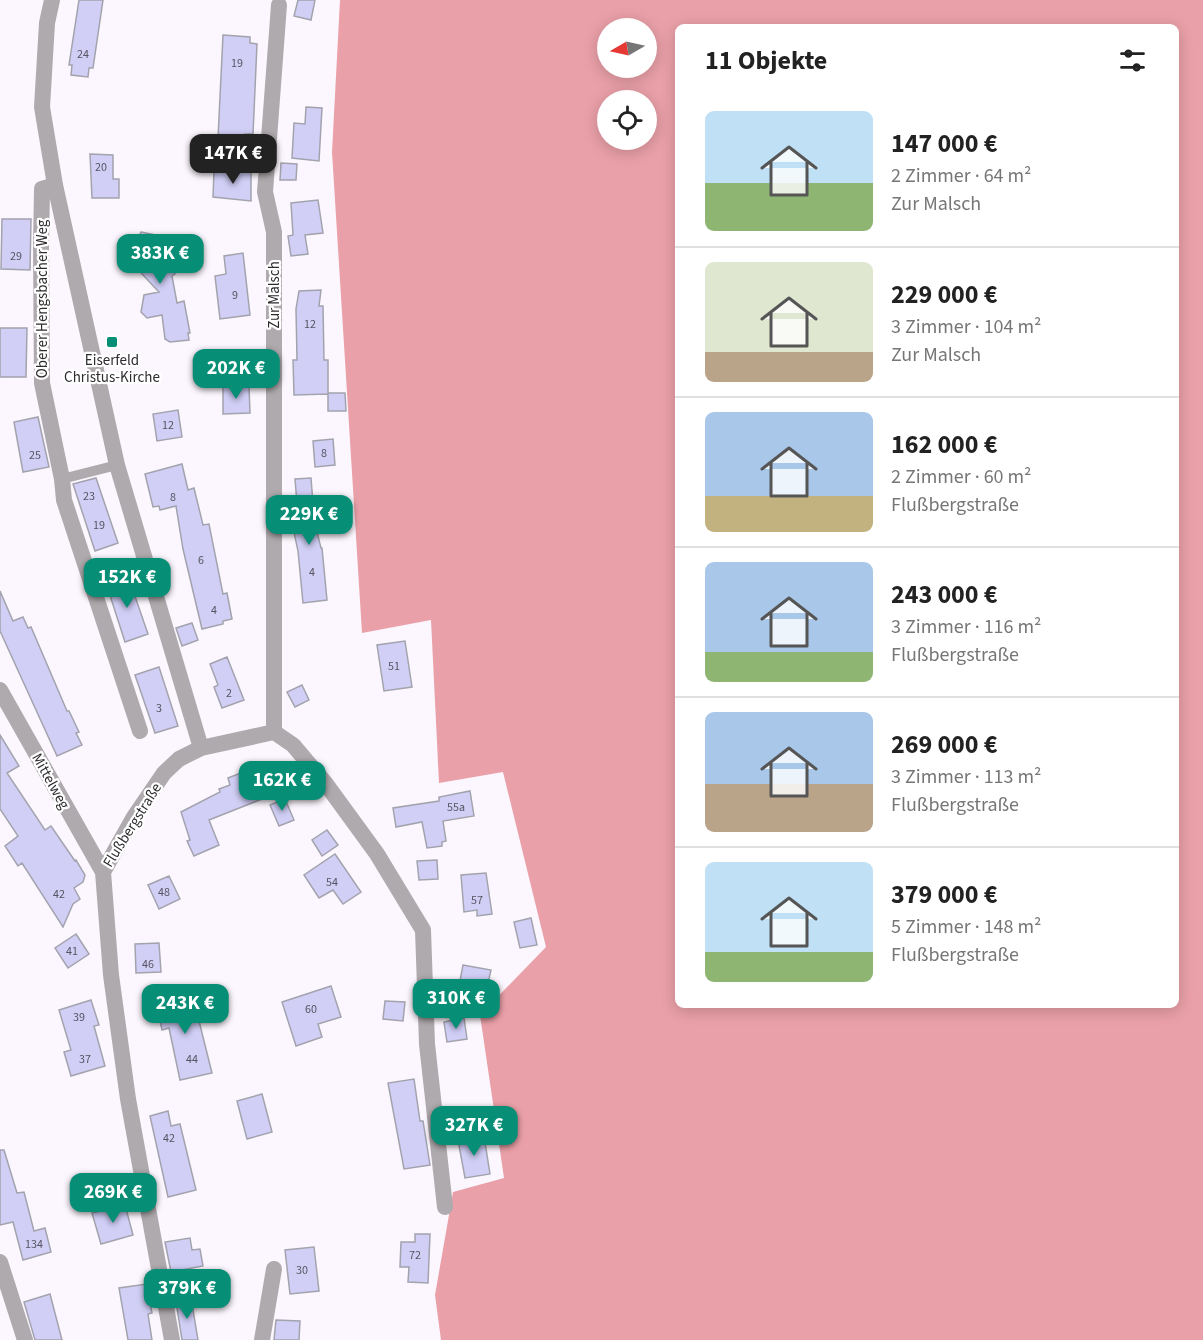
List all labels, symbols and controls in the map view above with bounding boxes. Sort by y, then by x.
north arrow [597,18,657,78]
map controls [597,18,657,150]
text: 11 Objekte [705,42,827,79]
icon: filters [1116,44,1149,77]
house number: 24 [77,46,89,63]
house number: 19 [231,55,243,72]
button: locate [597,90,657,150]
text: 147 000 € [891,125,998,162]
pin: 147K € [184,134,282,185]
icon: home [753,135,825,207]
text: 147K € [204,139,262,167]
house number: 20 [95,159,107,176]
text: 2 Zimmer · 64 m² [891,162,1031,190]
text: Zur Malsch [891,190,981,218]
street label: Oberer Hengsbacher Weg [32,219,53,378]
pin: 383K € [111,234,209,285]
text: 383K € [131,239,189,267]
house number: 29 [10,248,22,265]
street label: Zur Malsch [264,261,285,329]
text: 229 000 € [891,276,998,313]
icon: home [753,286,825,358]
house number: 9 [232,287,238,304]
text: 3 Zimmer · 104 m² [891,313,1041,341]
house number: 12 [304,316,316,333]
marker: Eiserfeld Christus-Kirche [105,335,119,349]
text: Zur Malsch [891,341,981,369]
pin: 202K € [187,349,285,400]
place label: Eiserfeld Christus-Kirche [64,350,160,388]
text: 202K € [207,354,265,382]
house number: 12 [162,417,174,434]
text: 162 000 € [891,426,998,463]
icon: home [753,436,825,508]
house number: 8 [321,445,327,462]
house number: 25 [29,447,41,464]
text: 2 Zimmer · 60 m² [891,463,1031,491]
house number: 23 [83,488,95,505]
house number: 8 [170,489,176,506]
text: Flußbergstraße [891,491,1019,519]
pin: 229K € [260,495,358,546]
text: 229K € [280,500,338,528]
house number: 19 [93,517,105,534]
house number: 6 [198,552,204,569]
pin: 152K € [78,558,176,609]
text: 152K € [98,563,156,591]
house number: 4 [309,564,315,581]
text: 243 000 € [891,576,998,613]
icon: home [753,586,825,658]
house number: 4 [211,602,217,619]
text: 3 Zimmer · 116 m² [891,613,1041,641]
text: Flußbergstraße [891,641,1019,669]
house number: 51 [388,658,400,675]
house number: 2 [226,685,232,702]
house number: 3 [156,700,162,717]
text: 269 000 € [891,726,998,763]
icon: home [753,736,825,808]
street label: Mittelweg [27,749,75,813]
pin: 162K € [233,761,331,812]
text: 3 Zimmer · 113 m² [891,763,1041,791]
text: 162K € [253,766,311,794]
street label: Flußbergstraße [98,779,167,872]
text: Flußbergstraße [891,791,1019,819]
house number: 55a [447,799,465,816]
house number: 54 [326,874,338,891]
text: 379 000 € [891,876,998,913]
house number: 48 [158,884,170,901]
house number: 42 [53,886,65,903]
icon: home [753,886,825,958]
house number: 57 [471,892,483,909]
text: 5 Zimmer · 148 m² [891,913,1041,941]
text: Flußbergstraße [891,941,1019,969]
house number: 41 [66,943,78,960]
house number: 46 [142,956,154,973]
pin: 310K € [407,979,505,1030]
pin: 243K € [136,984,234,1035]
text: 310K € [427,984,485,1012]
text: 243K € [156,989,214,1017]
house number: 60 [305,1001,317,1018]
house number: 39 [73,1009,85,1026]
house number: 37 [79,1051,91,1068]
house number: 44 [186,1051,198,1068]
pin: 327K € [425,1106,523,1157]
text: 327K € [445,1111,503,1139]
house number: 42 [163,1130,175,1147]
pin: 269K € [64,1173,162,1224]
text: 269K € [84,1178,142,1206]
house number: 134 [25,1236,43,1253]
house number: 72 [409,1247,421,1264]
house number: 30 [296,1262,308,1279]
pin: 379K € [138,1269,236,1320]
text: 379K € [158,1274,216,1302]

